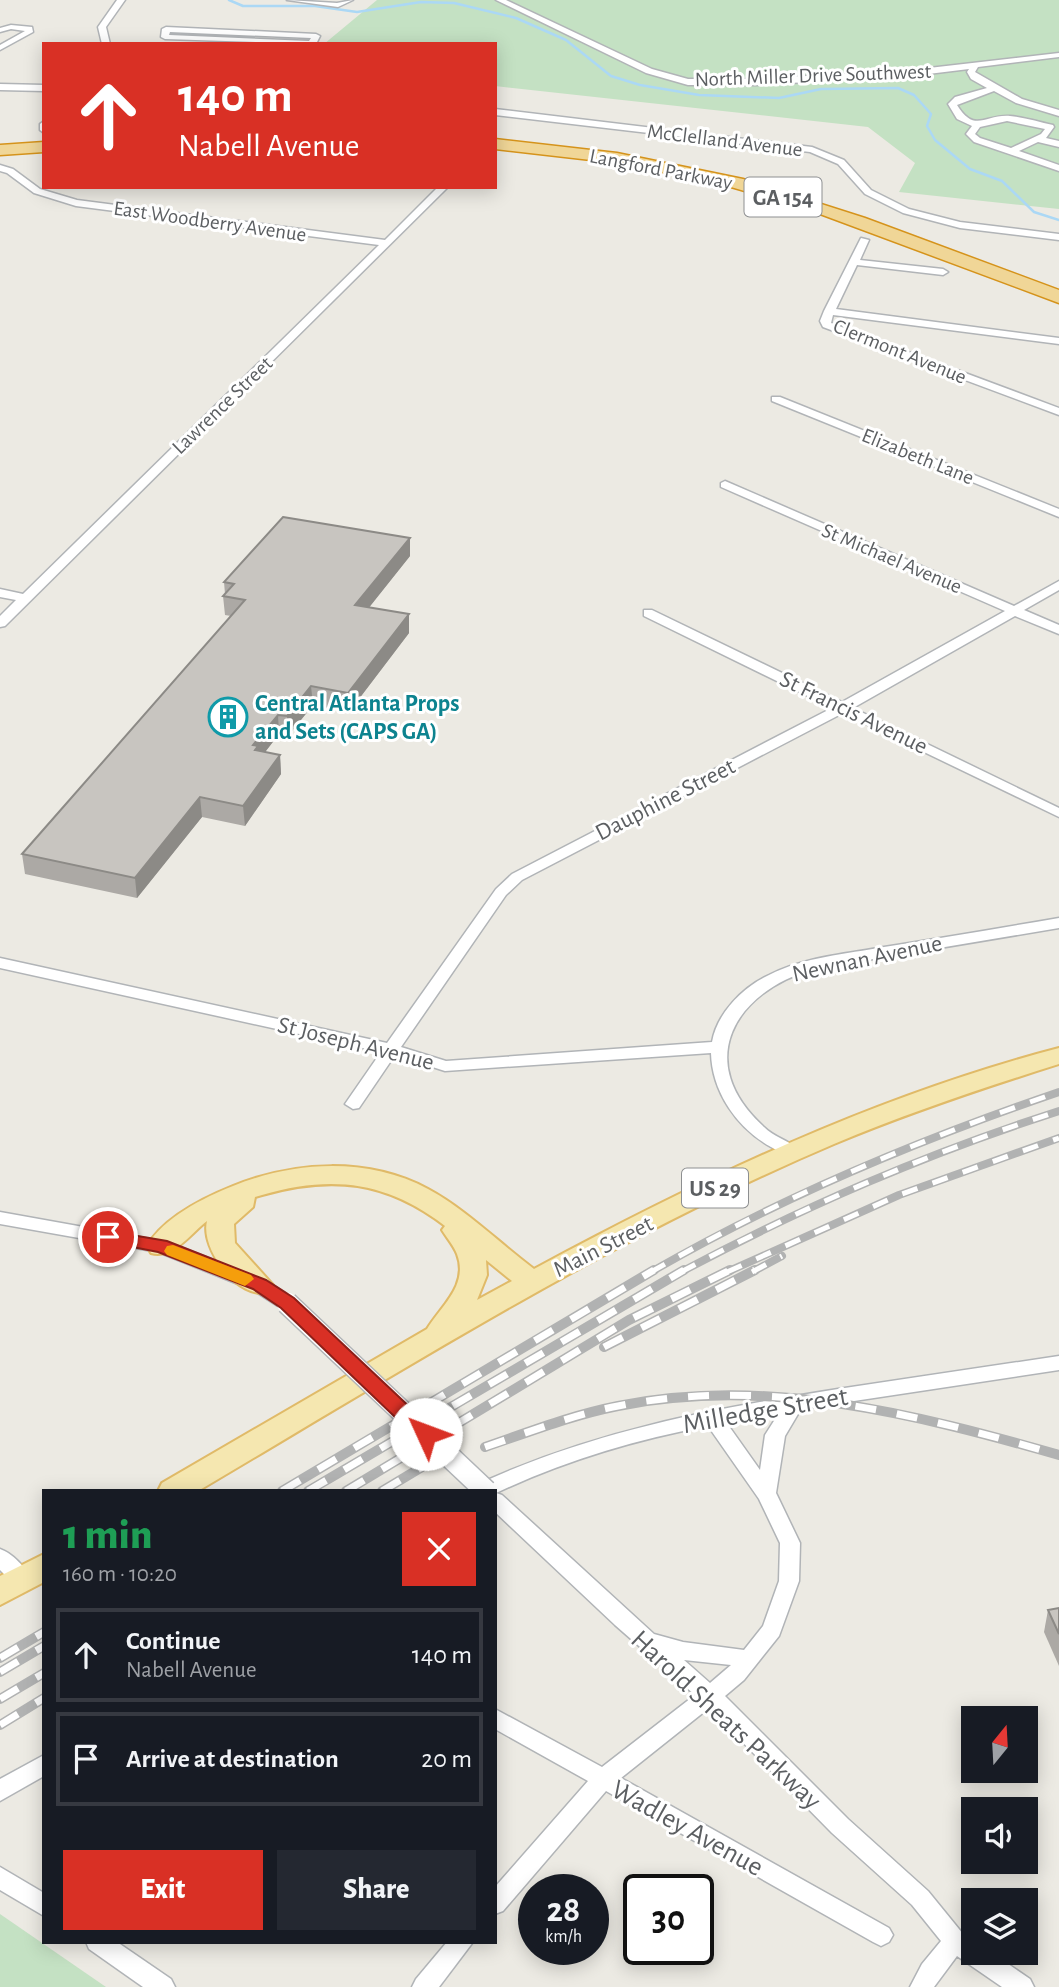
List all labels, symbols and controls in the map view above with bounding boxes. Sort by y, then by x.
street label: North Miller Drive Southwest [694,61,932,90]
icon: ahead [63,70,154,161]
text: 140 m [178,72,293,121]
street label: McClelland Avenue [646,121,804,160]
text: Nabell Avenue [178,130,360,162]
street label: Langford Parkway [588,145,734,194]
road number: GA 154 [744,178,822,216]
street label: East Woodberry Avenue [112,198,308,245]
street label: Clermont Avenue [830,315,969,388]
street label: Lawrence Street [168,352,277,458]
street label: Elizabeth Lane [859,424,977,488]
street label: St Michael Avenue [819,519,965,597]
street label: St Francis Avenue [776,667,931,759]
place label: Central Atlanta Props and Sets (CAPS GA) [255,692,459,744]
building icon: Central Atlanta Props and Sets (CAPS GA) [207,696,249,738]
street label: Dauphine Street [592,754,739,845]
street label: Newnan Avenue [790,931,944,987]
street label: St Joseph Avenue [275,1013,436,1075]
road number: US 29 [682,1168,748,1208]
pin [78,1207,138,1267]
street label: Main Street [550,1211,658,1282]
icon: arrive [89,1218,127,1256]
street label: Milledge Street [681,1383,850,1439]
position arrow [389,1397,463,1471]
button: close [402,1512,476,1586]
text: 1 min [63,1514,152,1556]
text: 160 m · 10:20 [63,1563,177,1586]
street label: Harold Sheats Parkway [625,1625,826,1815]
text: Continue [126,1628,221,1654]
icon: ahead [67,1636,105,1674]
text: 140 m [412,1642,472,1668]
text: Nabell Avenue [126,1659,257,1682]
north arrow [961,1706,1038,1783]
map controls [961,1706,1038,1965]
icon: arrive [67,1740,105,1778]
text: Arrive at destination [126,1746,339,1772]
text: 20 m [421,1746,472,1772]
street label: Wadley Avenue [606,1776,768,1882]
button: sound [961,1797,1038,1874]
button: Exit [63,1850,263,1930]
button: Share [277,1850,476,1930]
speed limit sign: 30 [623,1874,714,1965]
button: layers [961,1888,1038,1965]
text: 28 [547,1893,580,1928]
text: km/h [545,1928,582,1946]

